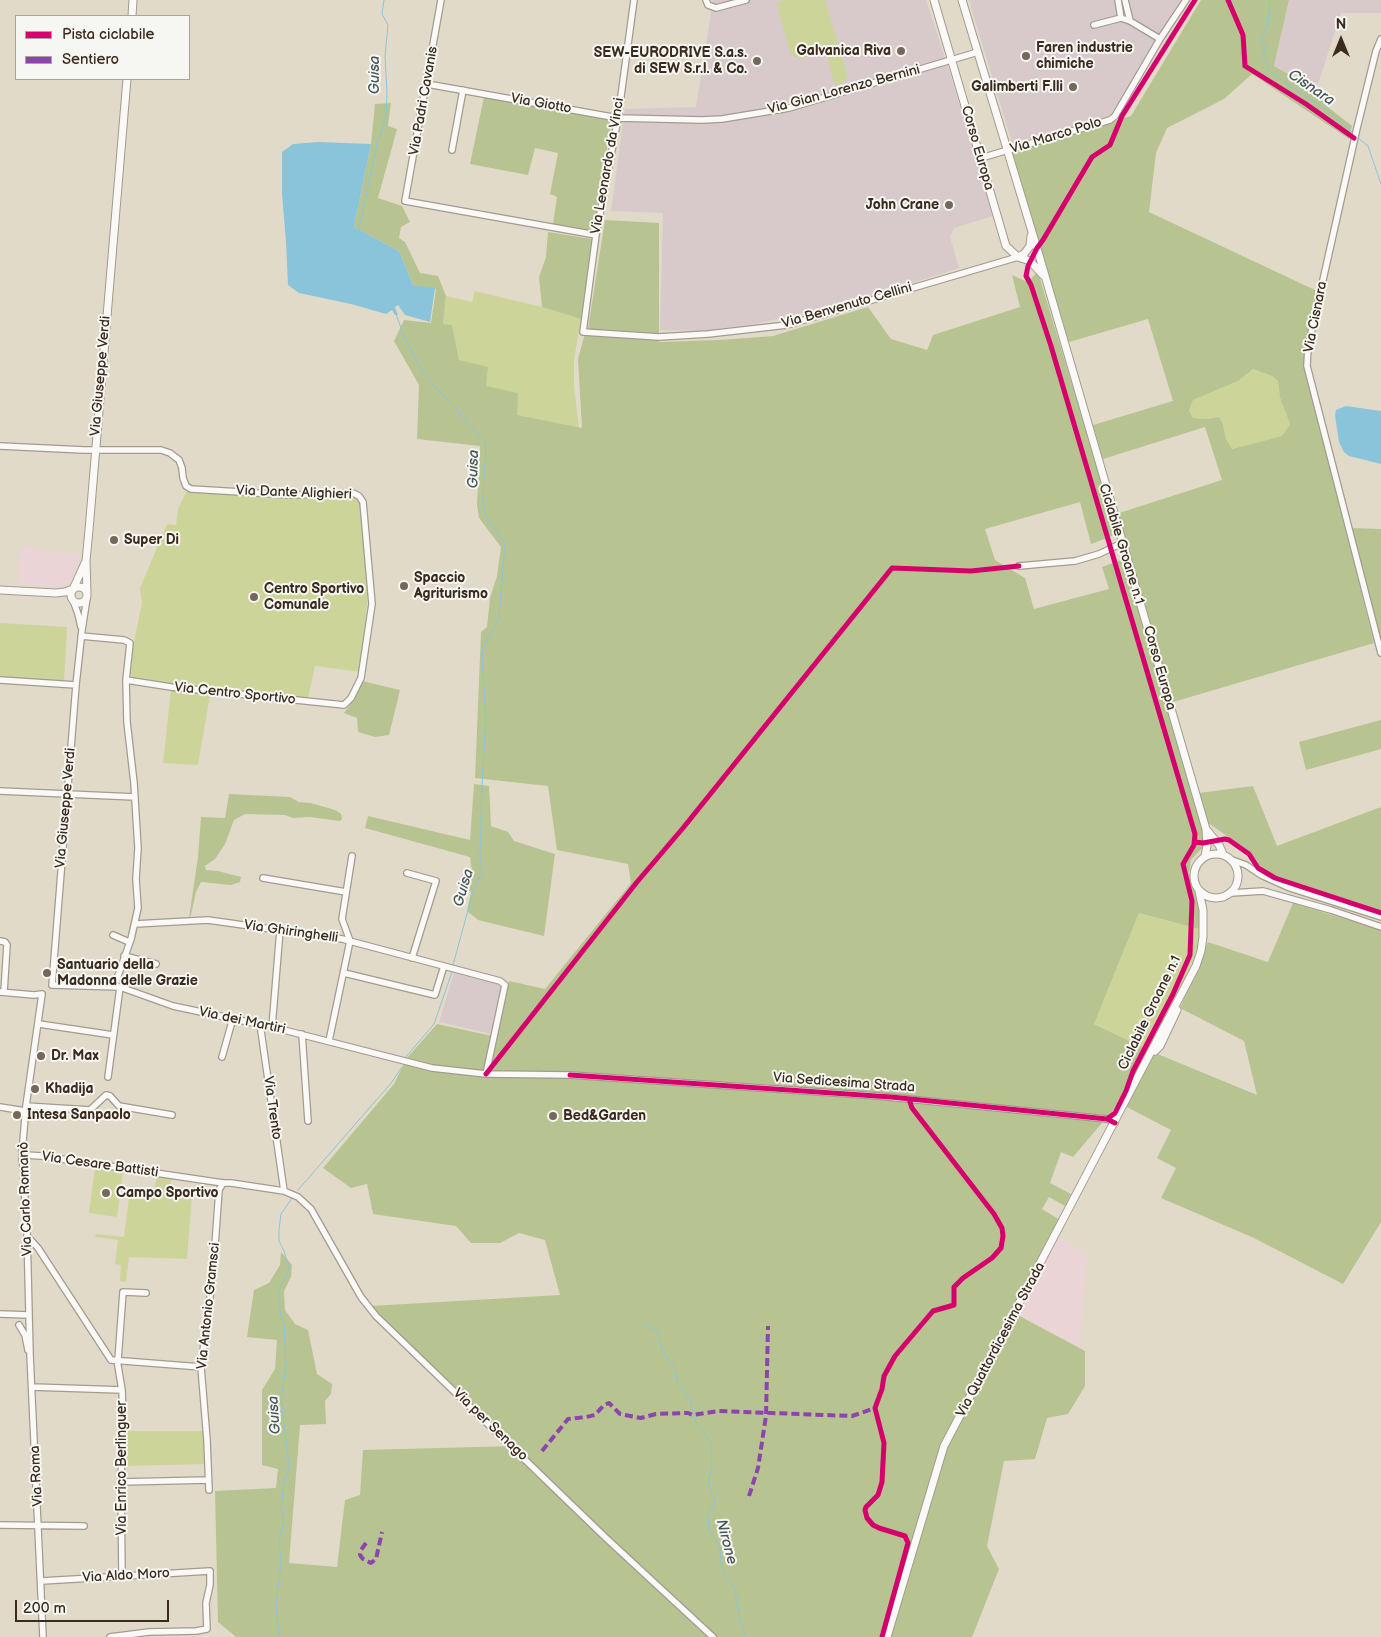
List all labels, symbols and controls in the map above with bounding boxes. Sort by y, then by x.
legend [15,15,190,80]
north arrow [1316,15,1366,65]
text: N [1336,16,1346,33]
text: Pista ciclabile [62,25,154,44]
place label: Faren industrie chimiche [1036,40,1133,72]
place label: Galvanica Riva [797,43,891,59]
street label: Via Padri Cavanis [406,45,442,157]
place label: SEW-EURODRIVE S.a.s. di SEW S.r.l. & Co. [594,45,747,78]
marker: Galvanica Riva [895,45,907,57]
text: Sentiero [62,50,119,69]
marker: Faren industrie chimiche [1020,50,1032,62]
marker: SEW-EURODRIVE S.a.s. di SEW S.r.l. & Co. [751,55,763,67]
water label: Guisa [366,56,384,94]
street label: Via Gian Lorenzo Bernini [766,62,922,118]
water label: Cisnara [1284,66,1338,110]
place label: Galimberti F.lli [971,79,1063,95]
marker: Galimberti F.lli [1067,81,1079,93]
street label: Via Giotto [509,90,573,118]
street label: Via Leonardo da Vinci [588,97,628,235]
street label: Corso Europa [957,104,997,192]
street label: Via Marco Polo [1008,114,1104,158]
place label: John Crane [866,197,939,213]
marker: John Crane [943,199,955,211]
street label: Via Benvenuto Cellini [780,279,914,333]
street label: Via Cisnara [1301,280,1331,354]
street label: Via Giuseppe Verdi [87,315,115,437]
water label: Guisa [465,450,483,488]
street label: Ciclabile Groane n.1 [1095,482,1147,606]
street label: Via Dante Alighieri [236,483,352,503]
place label: Super Di [124,532,179,548]
marker: Super Di [108,534,120,546]
place label: Spaccio Agriturismo [414,570,488,602]
marker: Spaccio Agriturismo [398,580,410,592]
place label: Centro Sportivo Comunale [264,581,364,614]
marker: Centro Sportivo Comunale [248,591,260,603]
street label: Corso Europa [1139,624,1179,712]
street label: Via Centro Sportivo [173,679,297,709]
street label: Via Giuseppe Verdi [52,747,80,869]
water label: Guisa [450,867,478,909]
street label: Via Ghiringhelli [243,917,339,947]
street label: Ciclabile Groane n.1 [1115,953,1185,1073]
place label: Santuario della Madonna delle Grazie [57,957,198,990]
marker: Santuario della Madonna delle Grazie [41,967,53,979]
street label: Via dei Martiri [197,1004,287,1038]
place label: Dr. Max [51,1048,99,1064]
marker: Dr. Max [35,1050,47,1062]
street label: Via Sedicesima Strada [772,1070,916,1096]
street label: Via Trento [259,1075,285,1141]
place label: Khadija [45,1081,94,1097]
marker: Khadija [29,1083,41,1095]
place label: Intesa Sanpaolo [27,1107,131,1123]
place label: Bed&Garden [563,1108,646,1124]
marker: Intesa Sanpaolo [11,1109,23,1121]
marker: Bed&Garden [547,1110,559,1122]
street label: Via Carlo Romanò [16,1142,36,1256]
street label: Via Cesare Battisti [41,1149,159,1181]
place label: Campo Sportivo [116,1185,219,1201]
marker: Campo Sportivo [100,1187,112,1199]
street label: Via Antonio Gramsci [194,1242,224,1370]
street label: Via Quattordicesima Strada [953,1260,1049,1420]
street label: Via per Senago [449,1385,531,1465]
water label: Guisa [265,1395,285,1435]
street label: Via Enrico Berlinguer [114,1401,130,1535]
street label: Via Roma [27,1445,47,1507]
water label: Nirone [711,1518,741,1566]
street label: Via Aldo Moro [82,1565,170,1587]
scale bar [18,1590,171,1622]
text: 200 m [23,1599,66,1618]

